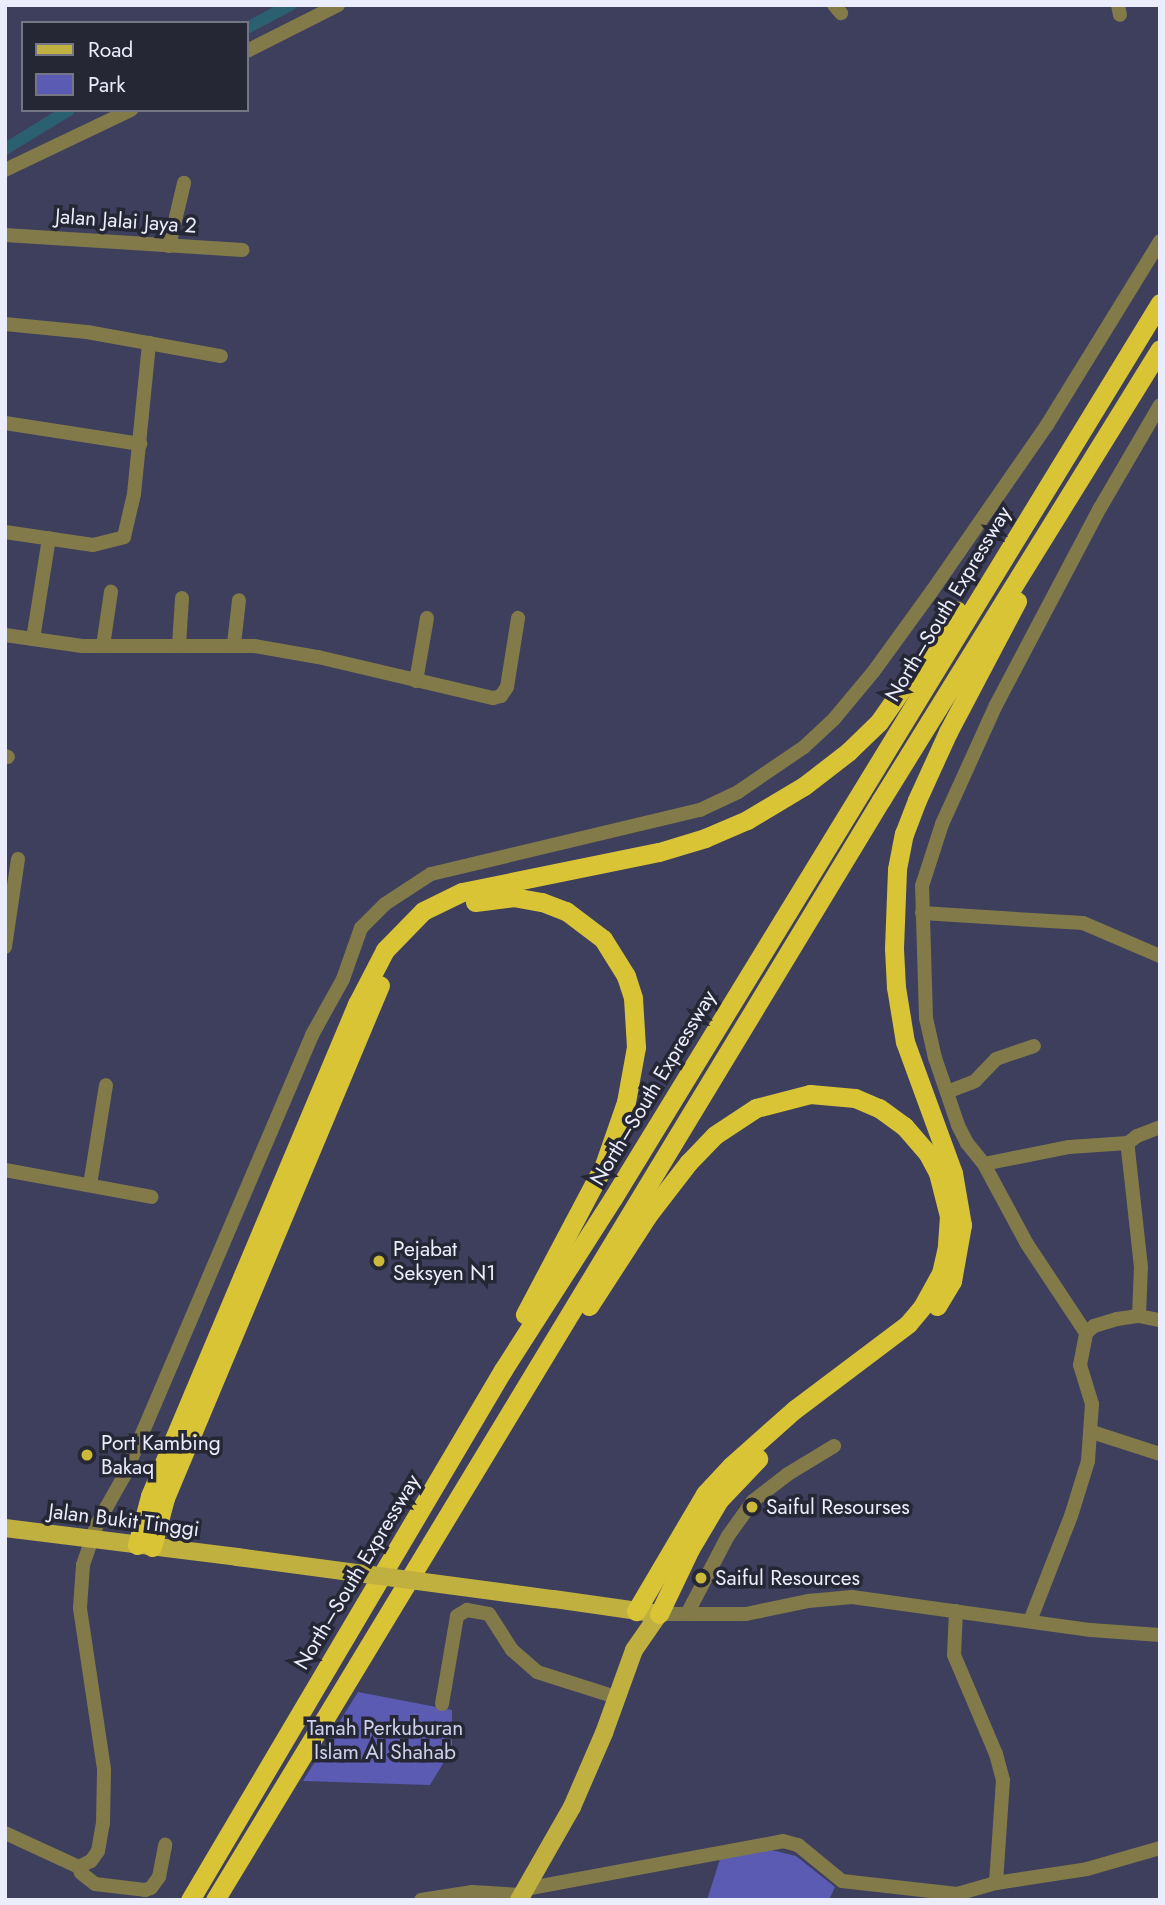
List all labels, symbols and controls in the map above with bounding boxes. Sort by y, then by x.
legend [21,21,248,112]
text: Road [88,35,133,65]
text: Park [88,70,125,100]
street label: Jalan Jalai Jaya 2 [54,203,198,239]
street label: North–South Expressway [880,502,1016,706]
street label: North–South Expressway [585,986,721,1190]
place label: Pejabat Seksyen N1 [393,1236,496,1286]
marker: Pejabat Seksyen N1 [371,1253,387,1269]
place label: Port Kambing Bakaq [101,1430,221,1480]
marker: Port Kambing Bakaq [79,1447,95,1463]
street label: North–South Expressway [289,1470,425,1674]
place label: Saiful Resourses [766,1494,910,1520]
street label: Jalan Bukit Tinggi [47,1498,201,1542]
marker: Saiful Resourses [744,1499,760,1515]
place label: Saiful Resources [715,1565,860,1591]
marker: Saiful Resources [693,1570,709,1586]
park label: Tanah Perkuburan Islam Al Shahab [307,1715,463,1765]

